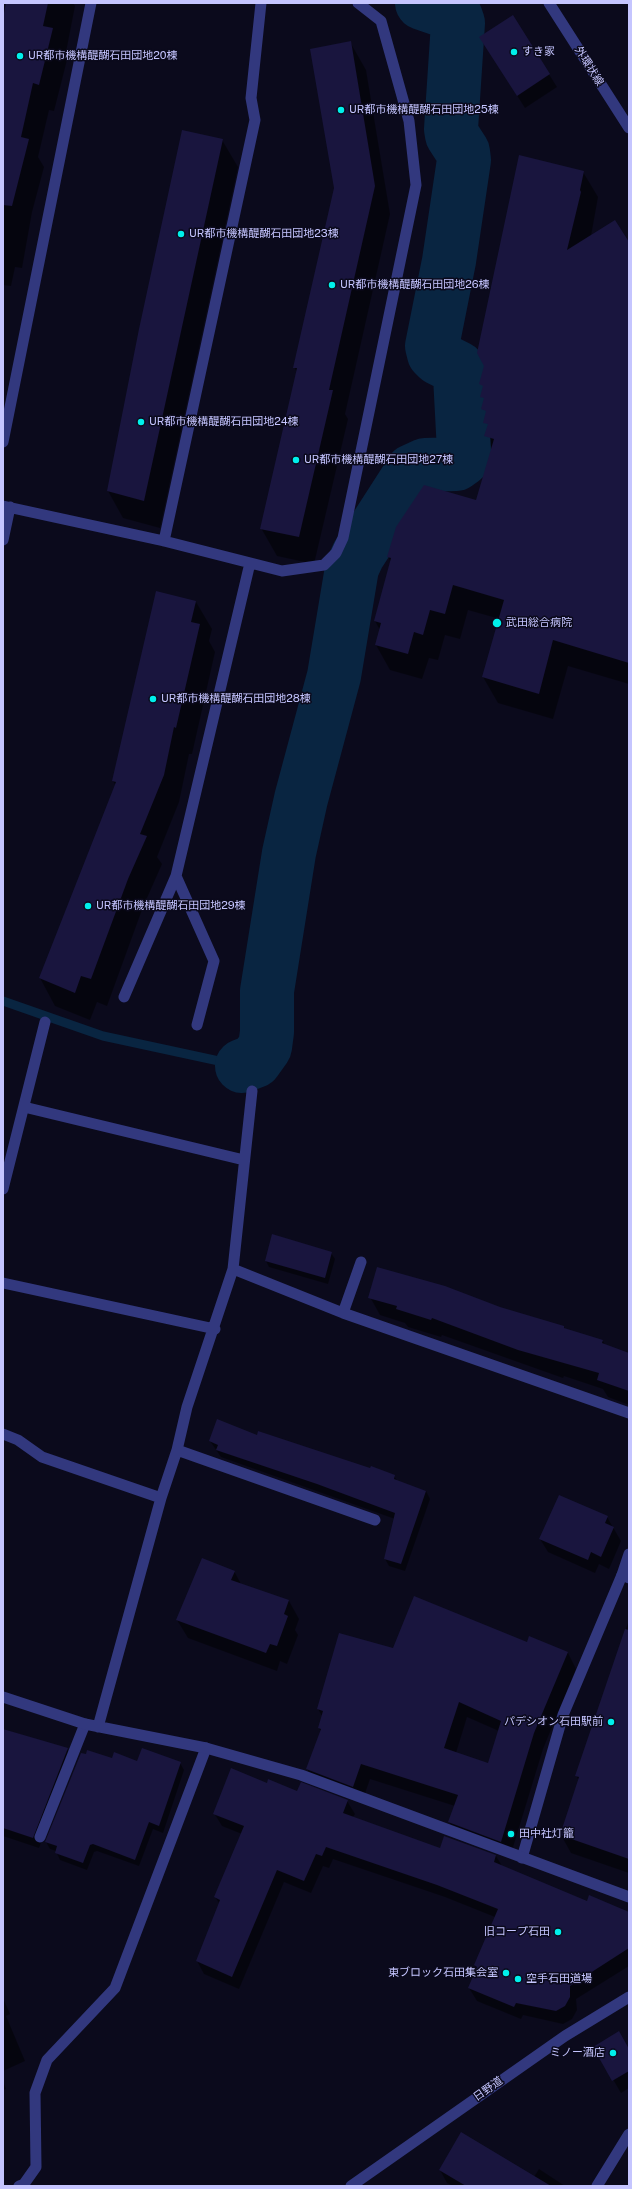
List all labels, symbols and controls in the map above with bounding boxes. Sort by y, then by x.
street label: 外環状線 [572,44,606,88]
place label: すき家 [522,45,555,59]
marker: すき家 [509,47,519,57]
place label: UR都市機構醍醐石田団地20棟 [28,49,177,63]
marker: UR都市機構醍醐石田団地20棟 [15,51,25,61]
place label: UR都市機構醍醐石田団地25棟 [349,103,499,117]
marker: UR都市機構醍醐石田団地25棟 [336,105,346,115]
place label: UR都市機構醍醐石田団地23棟 [189,227,339,241]
marker: UR都市機構醍醐石田団地23棟 [176,229,186,239]
place label: UR都市機構醍醐石田団地26棟 [340,278,490,292]
marker: UR都市機構醍醐石田団地26棟 [327,280,337,290]
place label: UR都市機構醍醐石田団地24棟 [149,415,299,429]
marker: UR都市機構醍醐石田団地24棟 [136,417,146,427]
place label: UR都市機構醍醐石田団地27棟 [304,453,453,467]
marker: UR都市機構醍醐石田団地27棟 [291,455,301,465]
place label: 武田総合病院 [506,616,572,630]
marker: 武田総合病院 [491,617,503,629]
place label: UR都市機構醍醐石田団地28棟 [161,692,311,706]
marker: UR都市機構醍醐石田団地28棟 [148,694,158,704]
place label: UR都市機構醍醐石田団地29棟 [96,899,246,913]
marker: UR都市機構醍醐石田団地29棟 [83,901,93,911]
place label: パデシオン石田駅前 [504,1715,603,1729]
marker: パデシオン石田駅前 [606,1717,616,1727]
place label: 田中社灯籠 [519,1827,574,1841]
marker: 田中社灯籠 [506,1829,516,1839]
place label: 旧コープ石田 [484,1925,550,1939]
marker: 旧コープ石田 [553,1927,563,1937]
place label: 東ブロック石田集会室 [388,1966,498,1980]
marker: 東ブロック石田集会室 [501,1968,511,1978]
place label: 空手石田道場 [526,1972,592,1986]
marker: 空手石田道場 [513,1974,523,1984]
place label: ミノー酒店 [550,2046,605,2060]
marker: ミノー酒店 [608,2048,618,2058]
street label: 日野道 [471,2074,505,2104]

